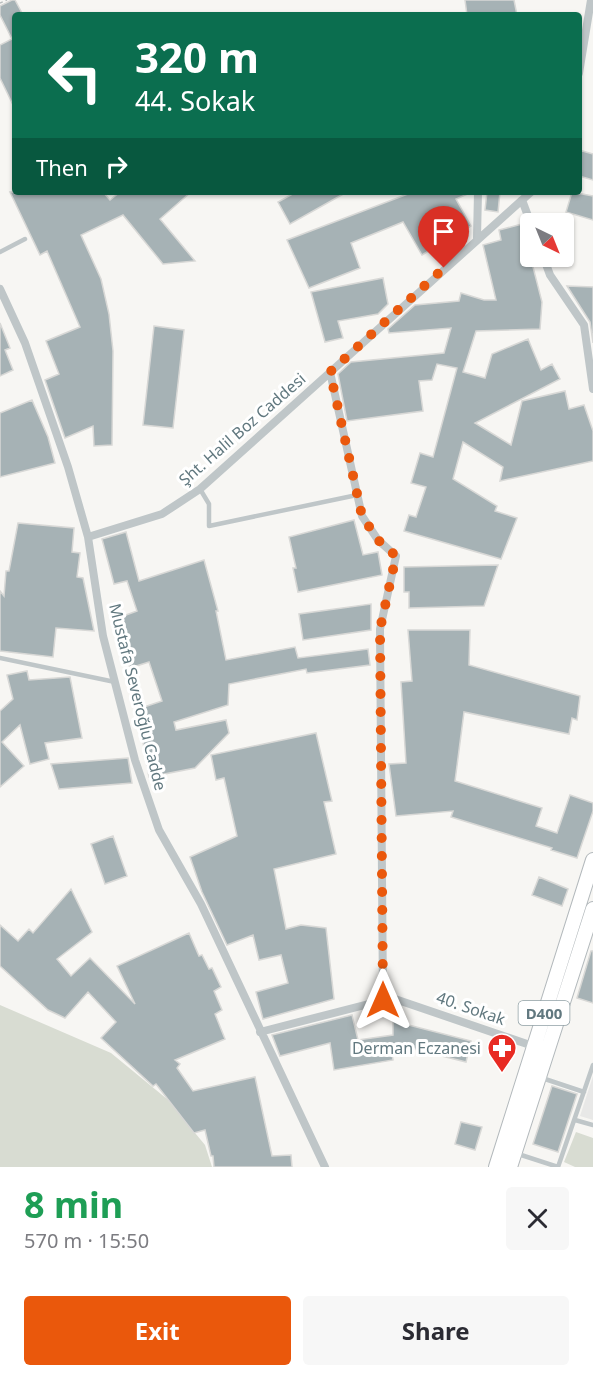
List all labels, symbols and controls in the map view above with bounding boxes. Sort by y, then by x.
text: 320 m [135,28,259,85]
icon: left [36,36,114,114]
text: 44. Sokak [135,82,255,119]
icon: right [100,150,133,183]
text: Then [36,152,88,182]
pin [418,206,469,268]
north arrow [520,213,574,267]
map controls [520,213,574,267]
icon: arrive [427,215,460,248]
street label: Şht. Halil Boz Caddesi [174,368,310,490]
street label: Mustafa Severoğlu Cadde [104,601,172,793]
position arrow [351,968,415,1032]
street label: 40. Sokak [434,986,509,1030]
road number: D400 [518,1001,570,1025]
pharmacy icon: Derman Eczanesi [486,1032,518,1074]
place label: Derman Eczanesi [352,1037,481,1059]
text: 8 min [24,1180,123,1229]
button: close [506,1187,569,1250]
text: 570 m · 15:50 [24,1227,149,1254]
button: Exit [24,1296,291,1365]
button: Share [303,1296,569,1365]

